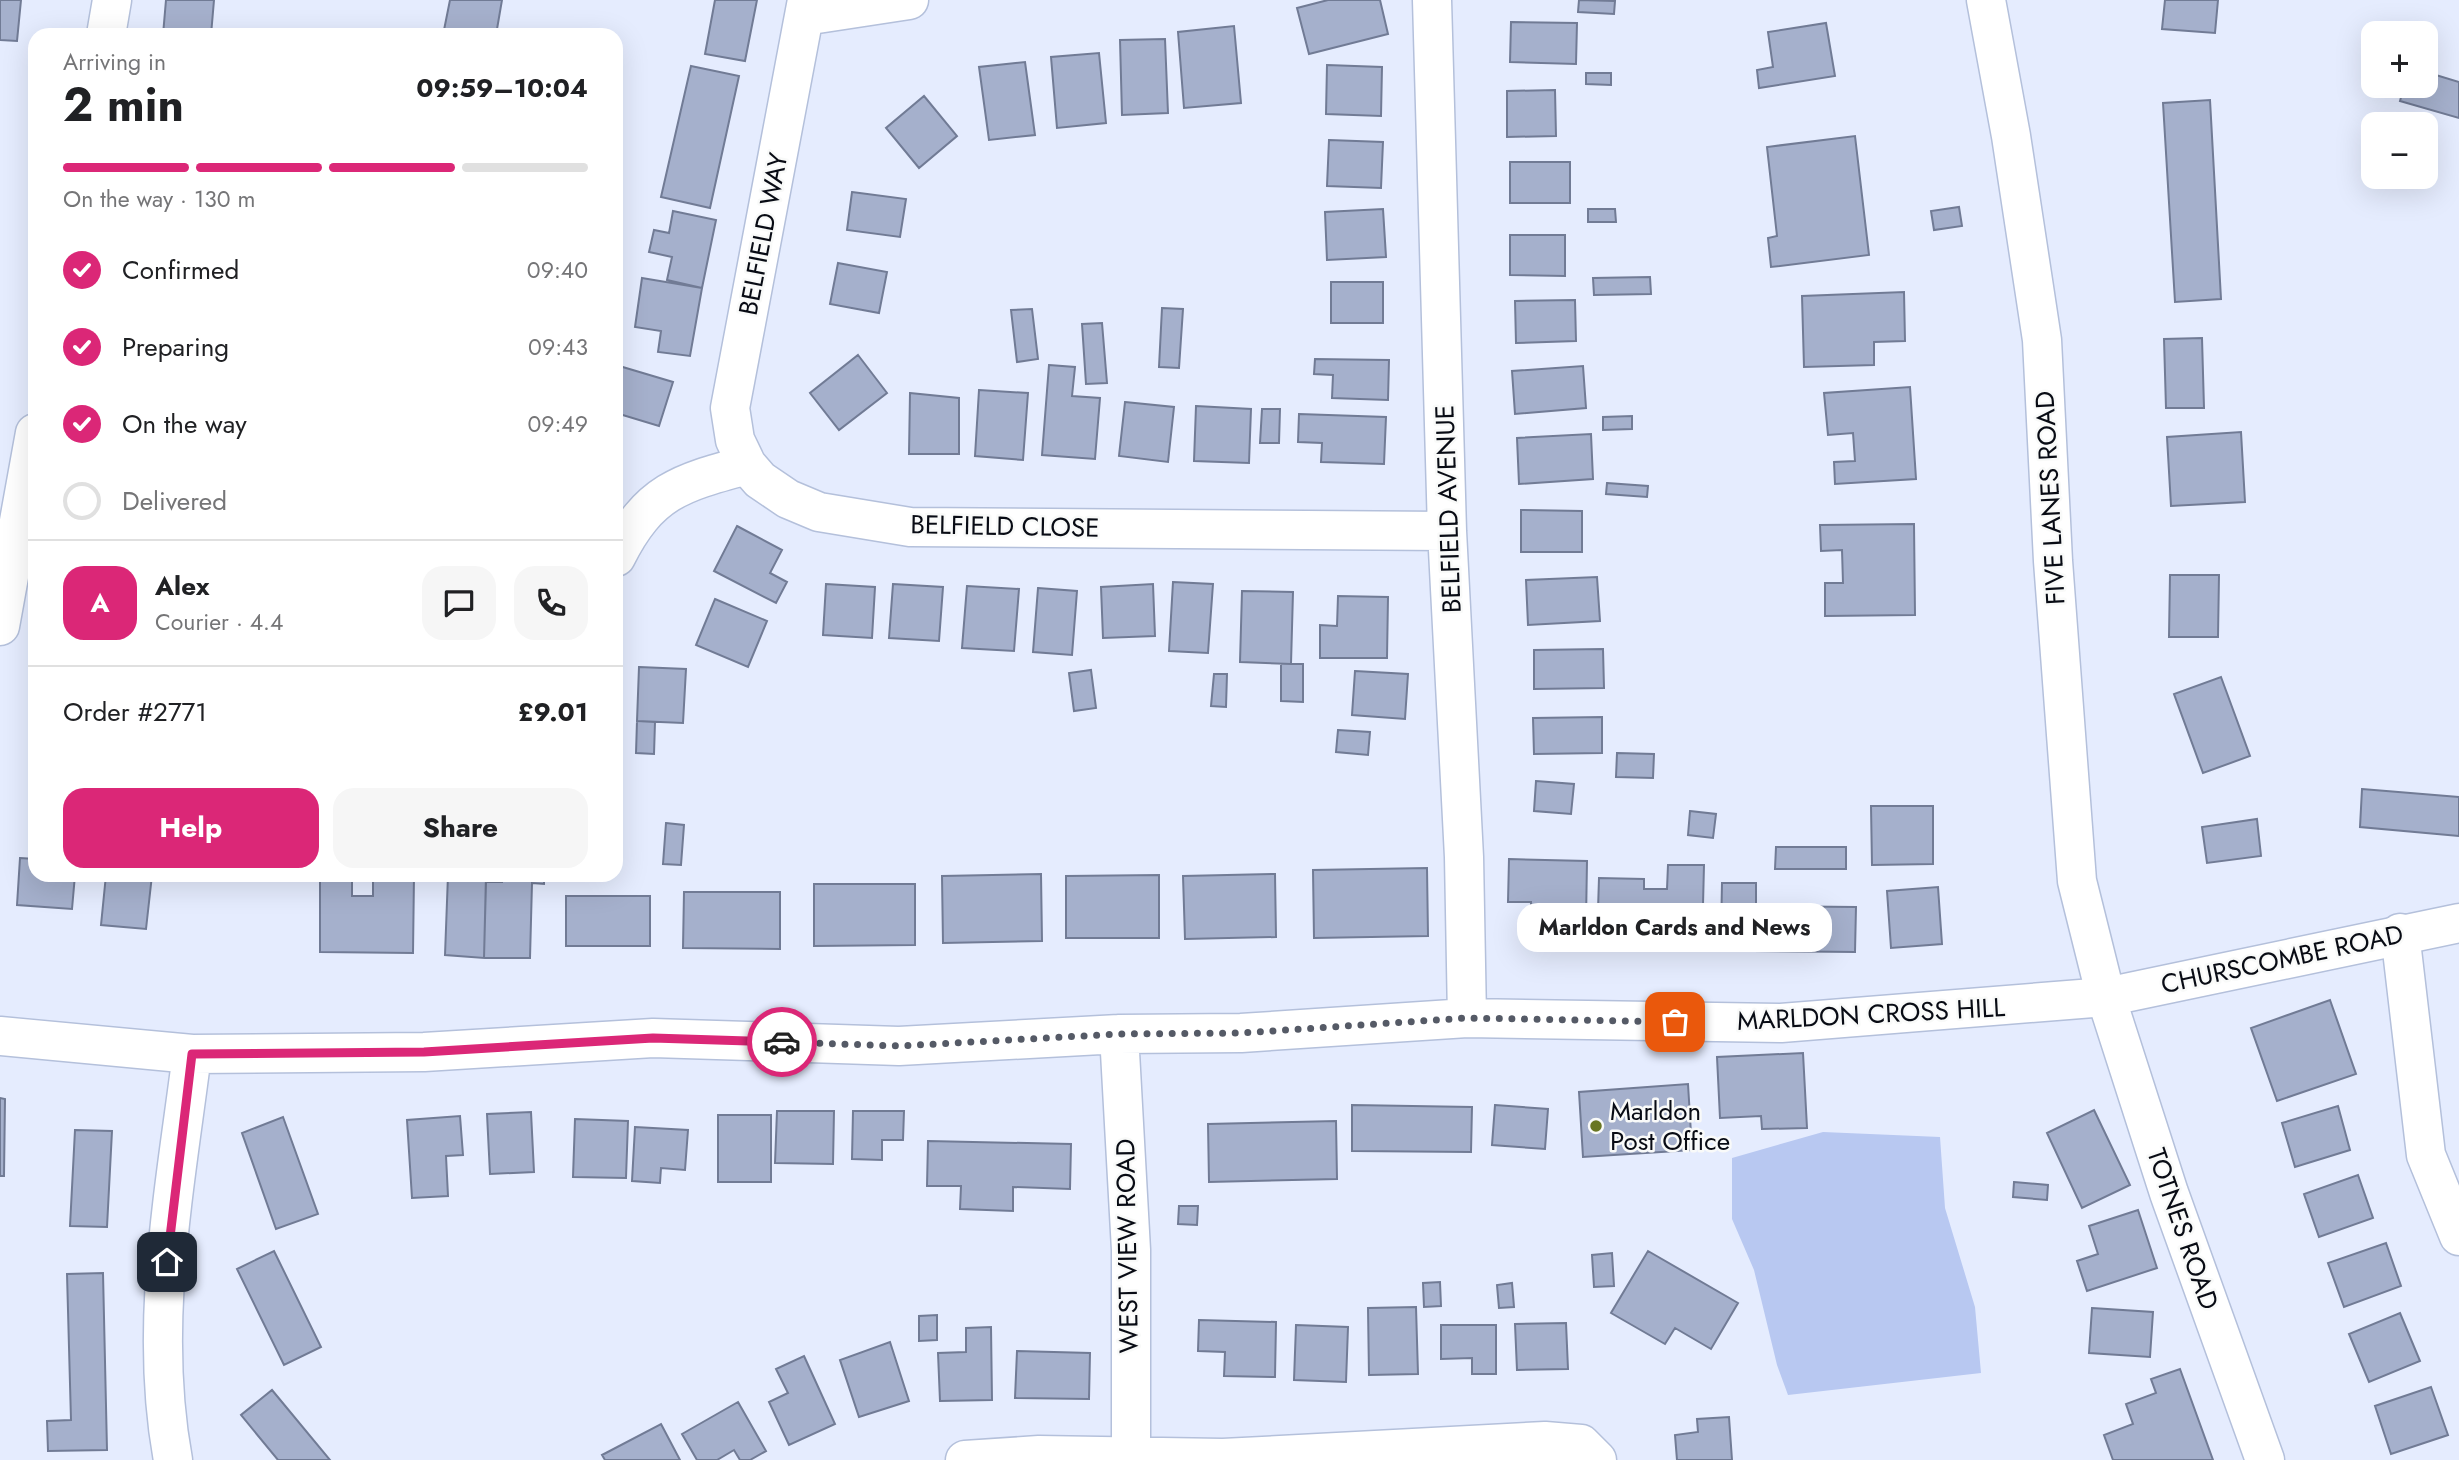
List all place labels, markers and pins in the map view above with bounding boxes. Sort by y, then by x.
callout: Marldon Cards and News [1518,903,1832,952]
pin [1645,992,1705,1052]
place label: Marldon Post Office [1610,1092,1730,1160]
marker: Marldon Post Office [1588,1118,1604,1134]
pin [137,1232,197,1292]

